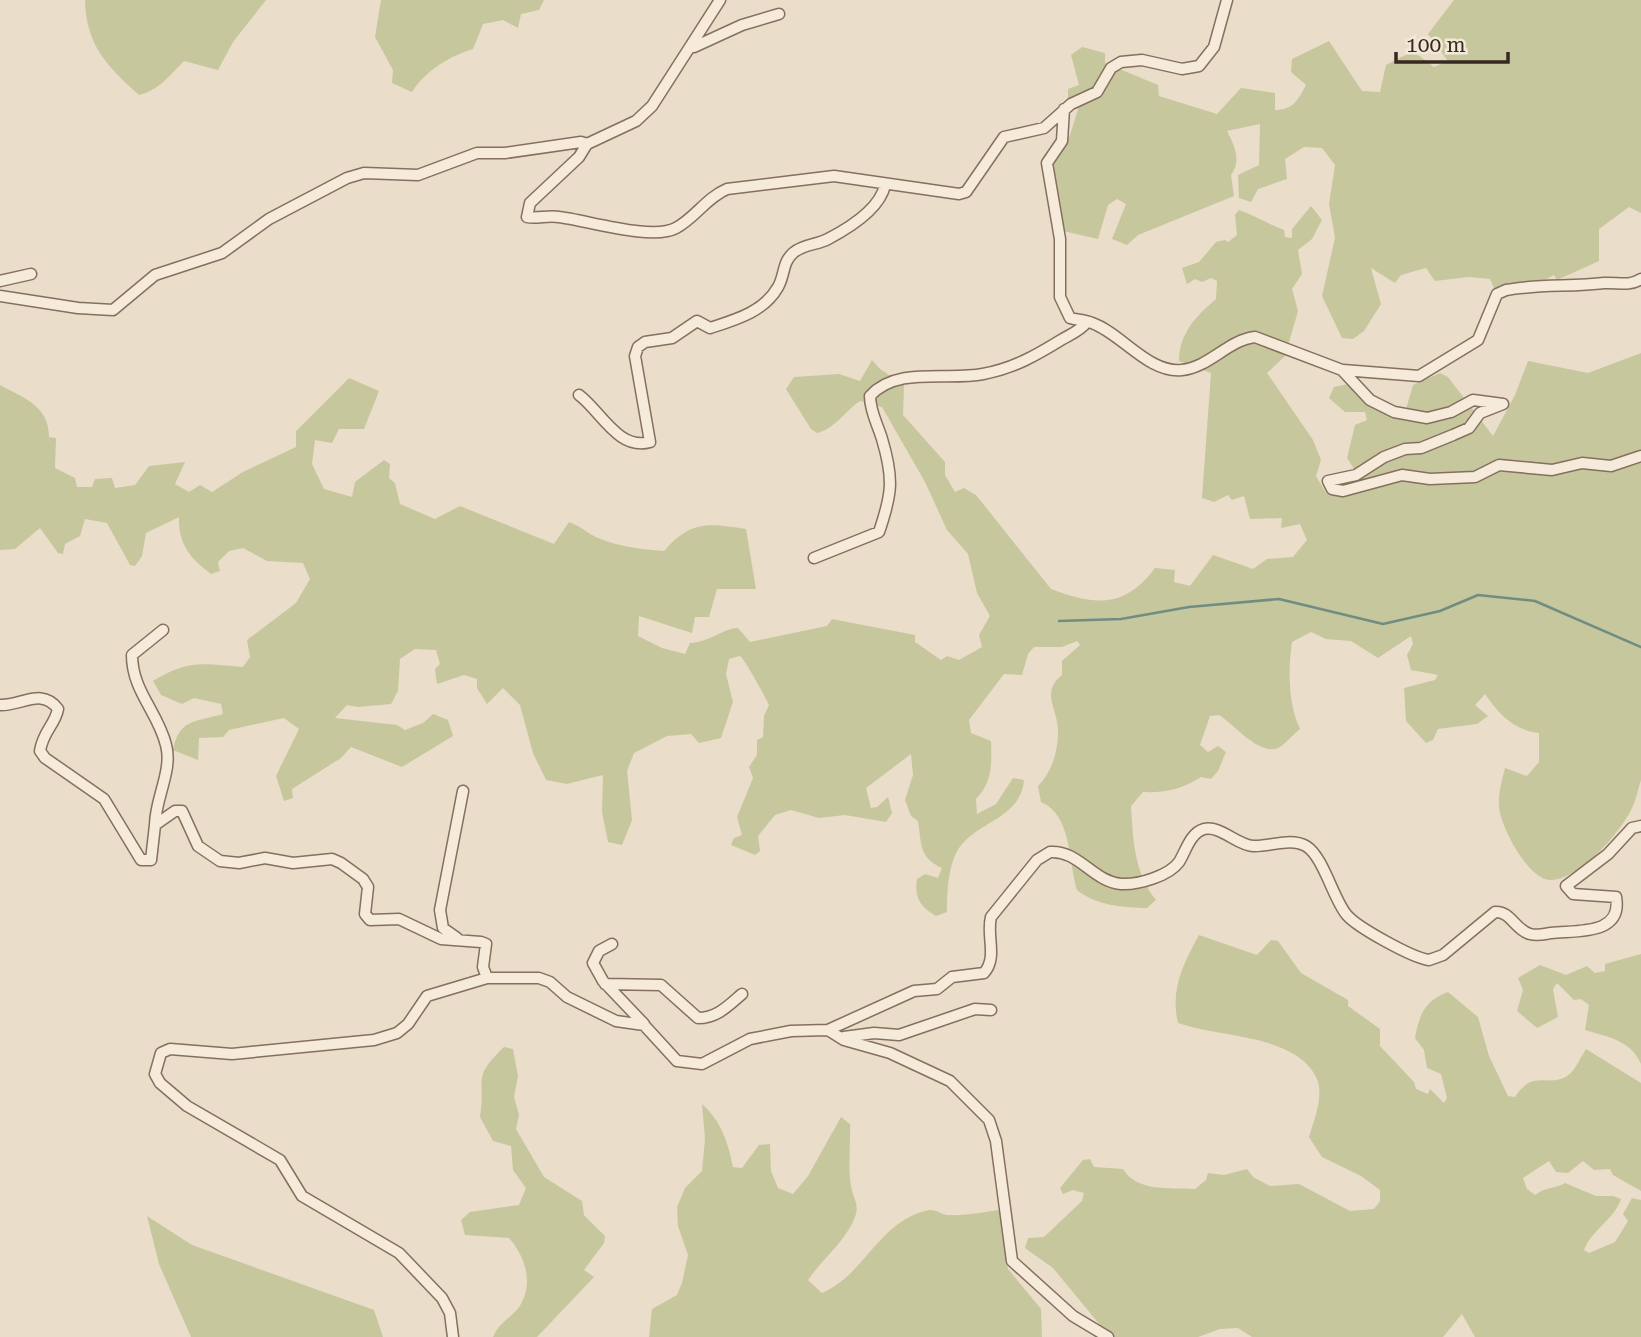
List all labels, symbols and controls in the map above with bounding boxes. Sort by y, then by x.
scale bar [1396,21,1508,65]
text: 100 m [1406,33,1466,57]

